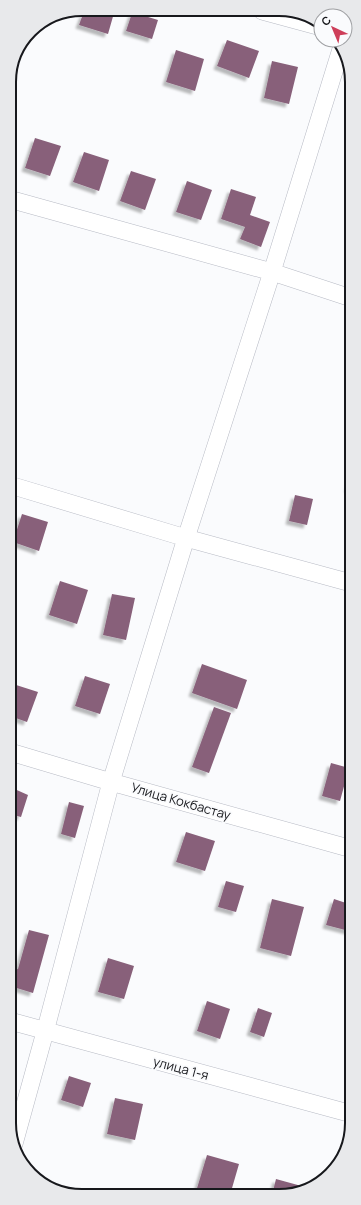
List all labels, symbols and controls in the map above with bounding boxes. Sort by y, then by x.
north arrow [313,8,353,48]
text: С [318,12,334,29]
street label: Улица Кокбастау [129,778,233,824]
street label: улица 1-я [151,1052,211,1084]

